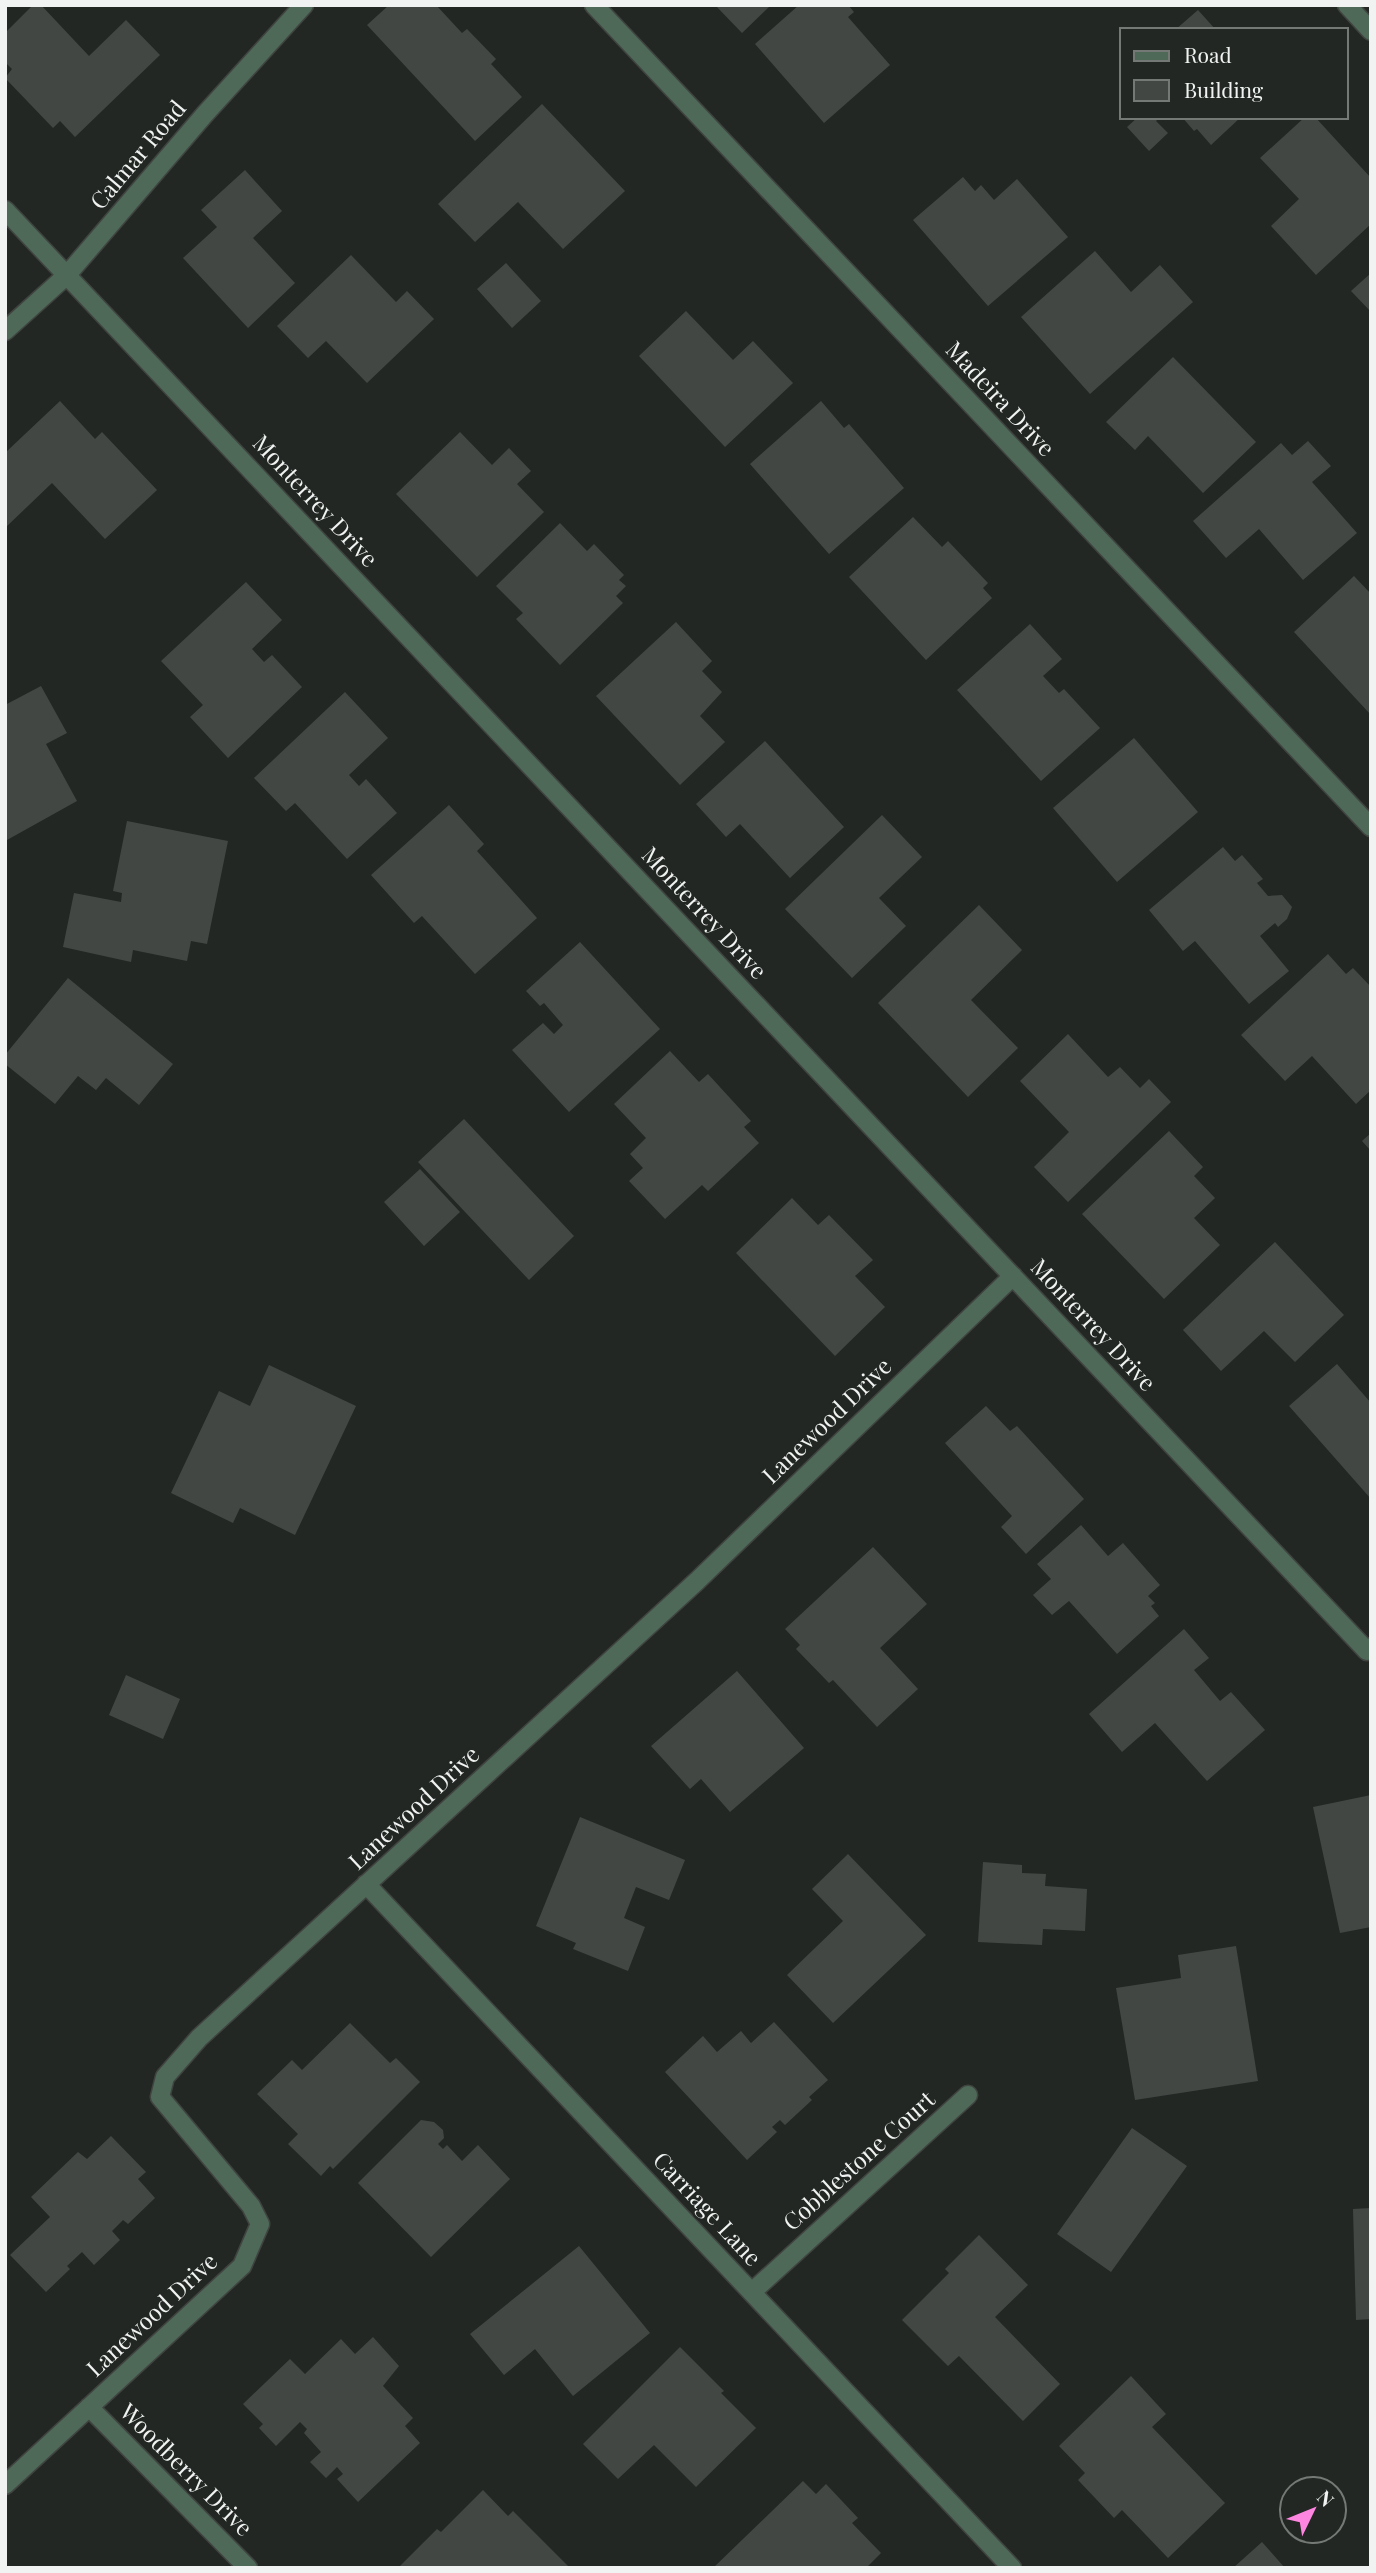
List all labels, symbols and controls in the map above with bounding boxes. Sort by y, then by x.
legend [1120,28,1348,119]
text: Road [1184,40,1232,68]
text: Building [1184,75,1263,103]
street label: Calmar Road [82,93,192,215]
street label: Madeira Drive [940,334,1062,462]
street label: Monterrey Drive [247,427,385,573]
street label: Monterrey Drive [636,839,774,985]
street label: Monterrey Drive [1025,1251,1163,1397]
street label: Lanewood Drive [755,1350,897,1490]
street label: Lanewood Drive [341,1738,485,1876]
street label: Cobblestone Court [775,2083,941,2236]
street label: Carriage Lane [647,2144,769,2272]
street label: Lanewood Drive [79,2245,223,2383]
street label: Woodberry Drive [113,2395,260,2542]
north arrow [1278,2475,1348,2545]
text: N [1312,2484,1341,2512]

